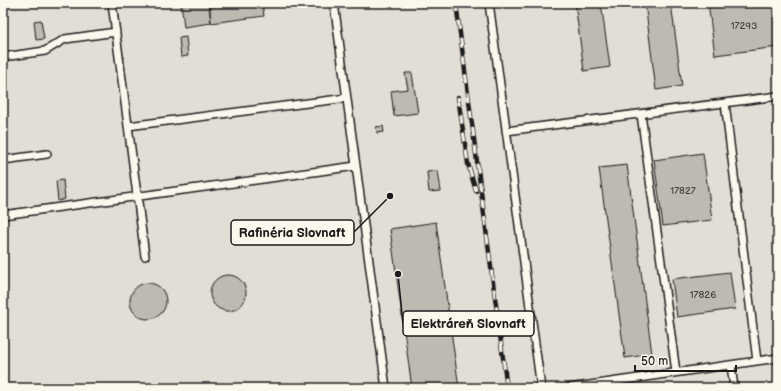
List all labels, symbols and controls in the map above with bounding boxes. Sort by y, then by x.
house number: 17293 [731,20,757,32]
house number: 17827 [670,185,696,197]
callout: Rafinéria Slovnaft [231,220,354,245]
text: Rafinéria Slovnaft [239,225,346,241]
house number: 17826 [690,289,716,301]
callout: Elektráreň Slovnaft [403,311,534,336]
text: Elektráreň Slovnaft [410,316,526,332]
scale bar [635,347,736,373]
text: 50 m [641,354,668,369]

